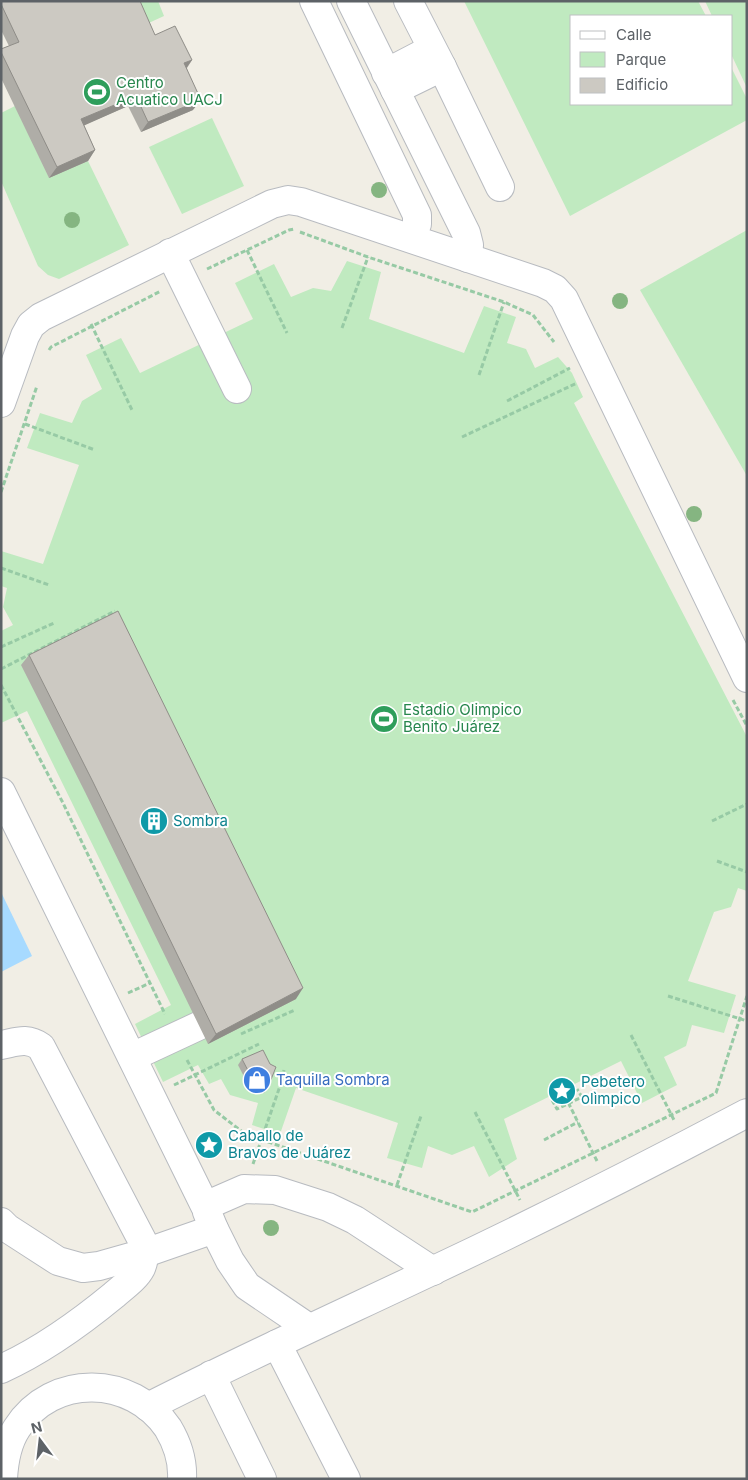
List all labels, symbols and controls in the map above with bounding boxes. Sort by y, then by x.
legend [570,15,733,105]
text: Calle [616,25,651,44]
text: Parque [616,50,666,69]
place label: Centro Acuatico UACJ [116,73,223,109]
text: Edificio [616,75,668,94]
sports icon: Centro Acuatico UACJ [82,77,112,107]
place label: Estadio Olimpico Benito Juárez [403,700,522,736]
sports icon: Estadio Olimpico Benito Juárez [369,704,399,734]
building icon: Sombra [139,806,169,836]
place label: Sombra [173,811,228,830]
shop icon: Taquilla Sombra [242,1065,272,1095]
place label: Taquilla Sombra [276,1070,390,1089]
place label: Pebetero olìmpico [581,1072,645,1108]
place icon: Pebetero olìmpico [547,1076,577,1106]
place label: Caballo de Bravos de Juárez [228,1126,351,1162]
place icon: Caballo de Bravos de Juárez [194,1130,224,1160]
north arrow [15,1415,65,1465]
text: N [29,1417,44,1437]

